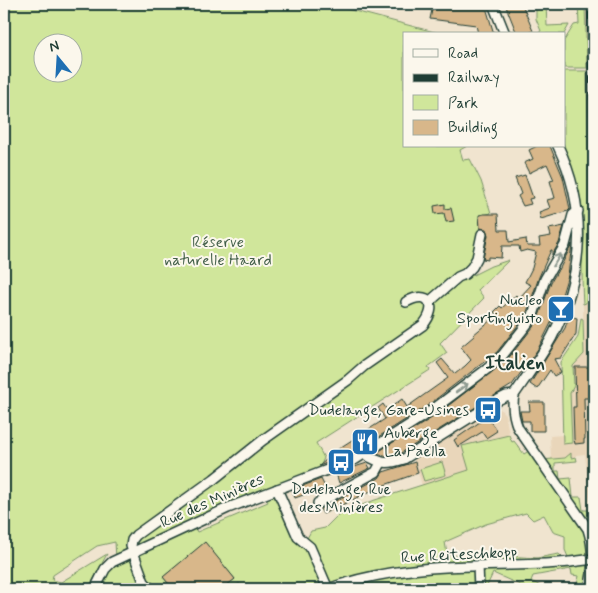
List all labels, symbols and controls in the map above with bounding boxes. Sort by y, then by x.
north arrow [32,32,82,82]
legend [403,32,566,148]
text: N [47,37,62,57]
text: Road [448,44,478,64]
text: Railway [448,68,500,88]
text: Park [448,94,478,114]
text: Building [448,118,498,139]
park label: Réserve naturelle Haard [164,232,272,271]
one-way arrow [552,254,562,268]
place label: Nucleo Sportinguisto [457,290,542,330]
bar icon: Nucleo Sportinguisto [546,294,576,324]
district label: Italien [485,351,545,376]
one-way arrow [455,383,469,393]
bus stop icon: Dudelange, Gare-Usines [473,395,503,425]
place label: Dudelange, Gare-Usines [308,400,469,422]
place label: Auberge La Paella [384,423,446,462]
restaurant icon: Auberge La Paella [350,427,380,457]
bus stop icon: Dudelange, Rue des Minières [326,447,356,477]
street label: Rue des Minières [157,469,267,533]
place label: Dudelange, Rue des Minières [291,479,391,518]
street label: Rue Reiteschkopp [400,541,518,569]

